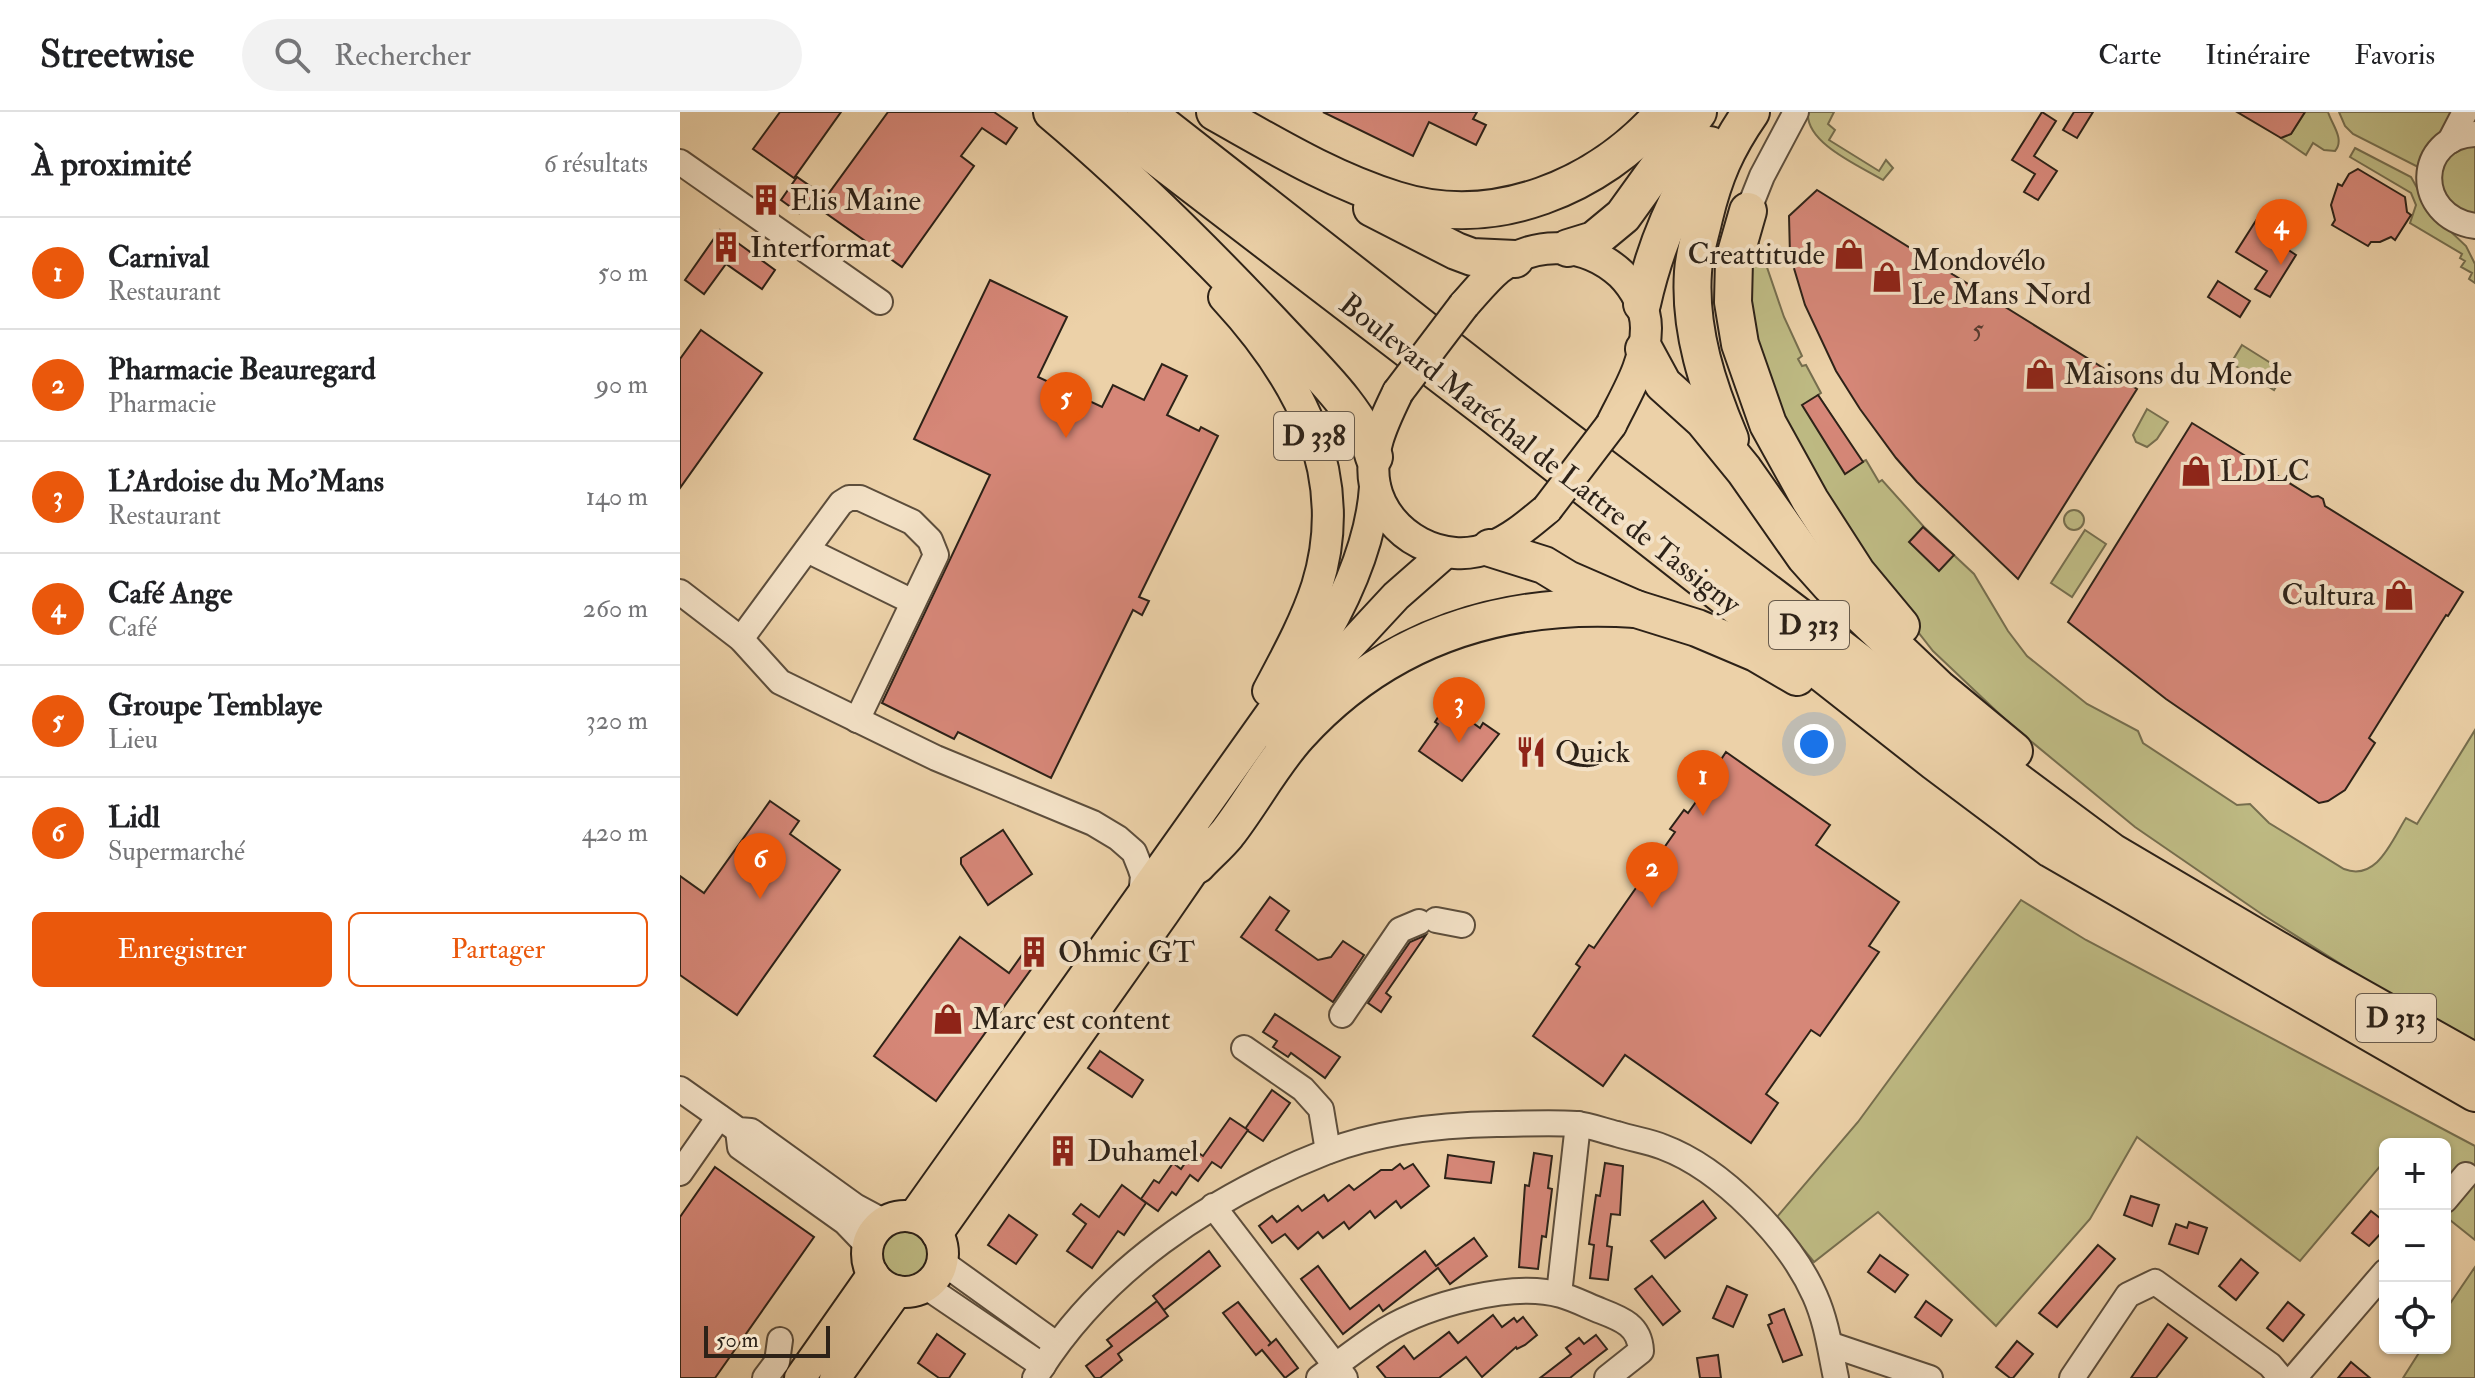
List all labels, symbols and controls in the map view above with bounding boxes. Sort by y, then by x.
search box [242,19,802,91]
text: Streetwise [40,31,194,79]
icon: search [270,33,314,77]
text: Rechercher [334,37,471,74]
text: Carte [2098,38,2161,73]
text: Itinéraire [2205,38,2310,73]
text: Favoris [2354,38,2435,73]
text: À proximité [32,143,191,186]
text: 6 résultats [544,148,648,180]
place label: Elis Maine [790,182,921,219]
building icon: Elis Maine [749,183,783,217]
pin: 4 [2255,199,2307,265]
place label: Interformat [750,229,892,266]
building icon: Interformat [709,230,743,264]
place label: Creattitude [1688,236,1825,273]
shop icon: Creattitude [1832,237,1866,271]
text: Carnival [108,239,210,276]
place label: Mondovélo Le Mans Nord [1911,242,2091,313]
text: 1 [53,257,63,289]
text: 50 m [598,257,648,289]
shop icon: Mondovélo Le Mans Nord [1870,260,1904,294]
text: Restaurant [108,276,221,308]
street label: Boulevard Maréchal de Lattre de Tassigny [1332,286,1749,623]
house number: 5 [1972,314,1984,346]
text: Pharmacie Beauregard [108,351,376,388]
place label: Maisons du Monde [2064,356,2292,393]
shop icon: Maisons du Monde [2023,357,2057,391]
text: 2 [51,369,65,401]
text: 90 m [596,369,648,401]
pin: 5 [1040,372,1092,438]
text: Pharmacie [108,388,216,420]
road number: D 338 [1274,412,1354,460]
place label: LDLC [2220,453,2310,490]
shop icon: LDLC [2179,454,2213,488]
text: L'Ardoise du Mo'Mans [108,463,384,500]
text: 3 [53,481,63,513]
text: 140 m [586,481,648,513]
text: Restaurant [108,500,221,532]
text: Café Ange [108,575,232,612]
place label: Cultura [2282,577,2376,614]
shop icon: Cultura [2382,578,2416,612]
text: 4 [51,593,65,625]
text: 260 m [583,593,648,625]
road number: D 313 [1769,601,1849,649]
text: Café [108,612,157,644]
pin: 3 [1433,677,1485,743]
text: Groupe Temblaye [108,687,322,724]
text: 5 [52,705,64,737]
text: 320 m [586,705,648,737]
text: Lieu [108,724,158,756]
your location [1794,724,1834,764]
place label: Quick [1555,734,1630,771]
restaurant icon: Quick [1514,735,1548,769]
pin: 1 [1677,750,1729,816]
text: Lidl [108,799,160,836]
text: 6 [51,817,65,849]
text: 420 m [582,817,648,849]
pin: 6 [734,833,786,899]
text: Supermarché [108,836,245,868]
pin: 2 [1626,842,1678,908]
button: Enregistrer [32,912,332,987]
button: Partager [348,912,648,987]
place label: Ohmic GT [1058,934,1195,971]
building icon: Ohmic GT [1017,935,1051,969]
road number: D 313 [2356,994,2436,1042]
place label: Marc est content [972,1001,1171,1038]
shop icon: Marc est content [931,1002,965,1036]
place label: Duhamel [1087,1133,1199,1170]
building icon: Duhamel [1046,1134,1080,1168]
map controls [2379,1138,2451,1354]
button: + [2379,1138,2451,1210]
button: − [2379,1210,2451,1282]
button: locate [2379,1282,2451,1354]
scale bar [704,1322,830,1358]
text: 50 m [716,1326,758,1354]

